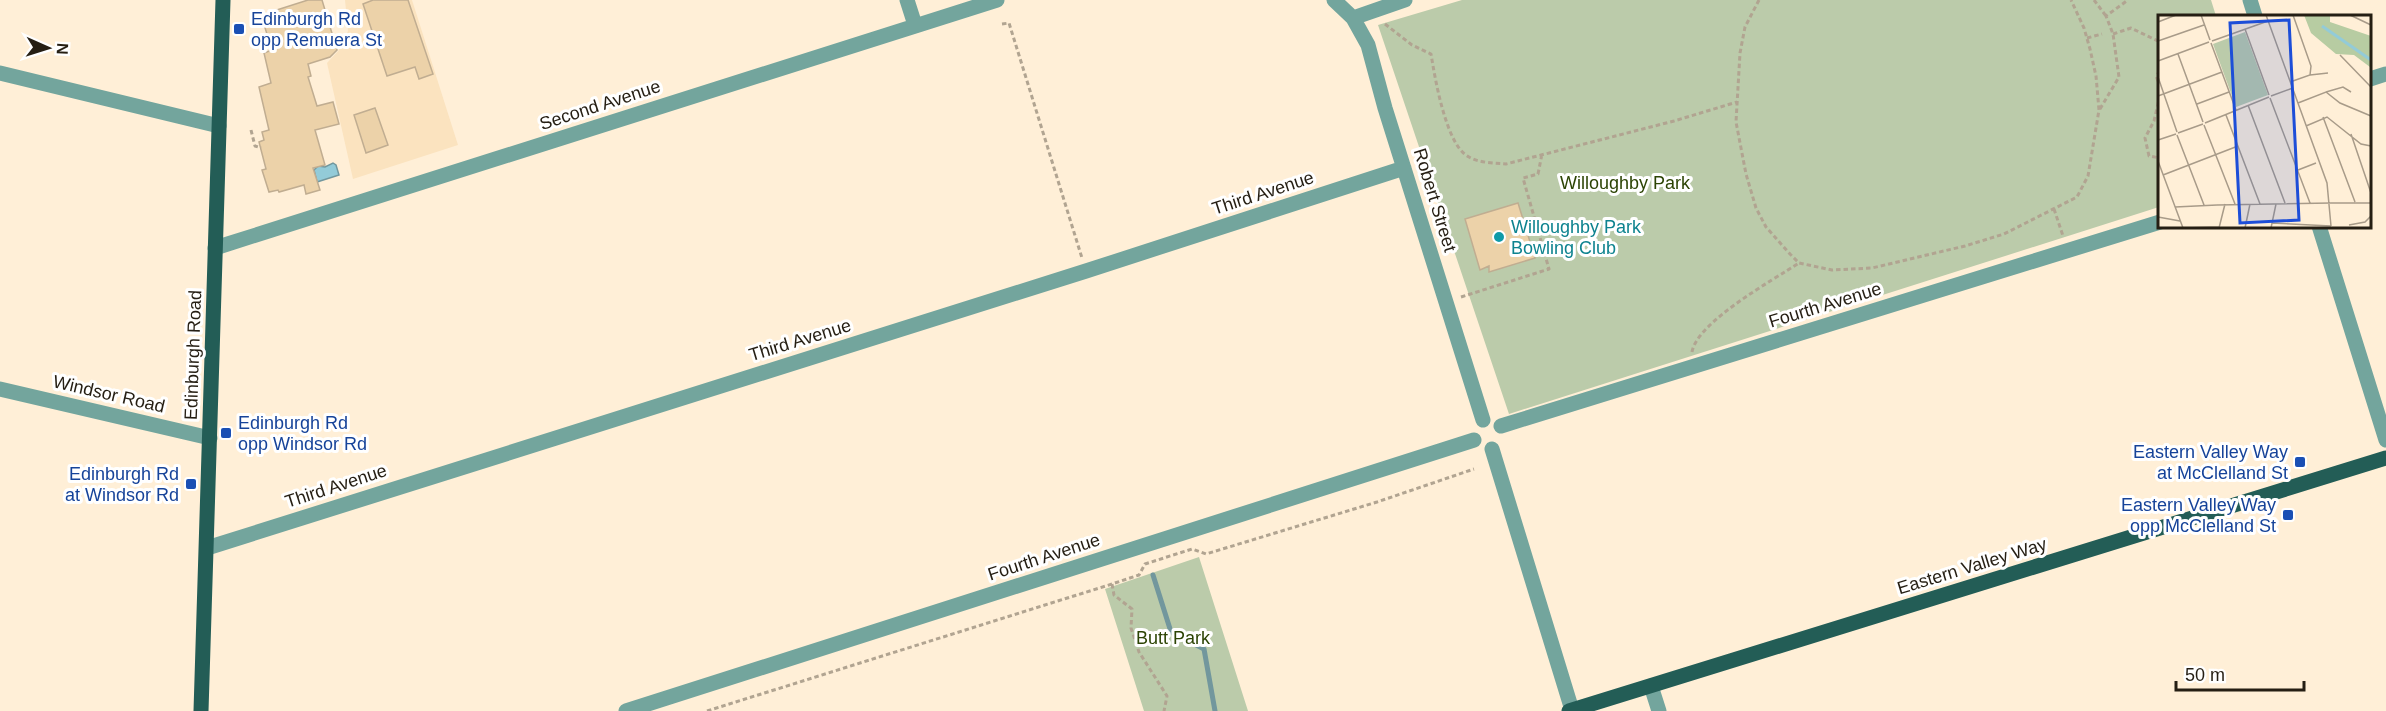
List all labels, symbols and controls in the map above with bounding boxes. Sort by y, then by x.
place label: Edinburgh Rd opp Remuera St [251,9,382,50]
inset map [2158,15,2371,228]
north arrow [18,18,78,78]
marker: Edinburgh Rd opp Remuera St [232,22,246,36]
text: N [54,43,71,55]
street label: Second Avenue [537,76,663,134]
street label: Robert Street [1410,146,1460,254]
street label: Third Avenue [1210,167,1316,219]
park label: Willoughby Park [1560,173,1691,193]
place label: Willoughby Park Bowling Club [1511,217,1642,258]
marker: Willoughby Park Bowling Club [1492,230,1506,244]
street label: Fourth Avenue [1766,278,1884,332]
street label: Edinburgh Road [181,290,205,420]
street label: Third Avenue [747,315,853,365]
street label: Windsor Road [51,371,167,417]
place label: Edinburgh Rd opp Windsor Rd [238,413,367,454]
marker: Edinburgh Rd opp Windsor Rd [219,426,233,440]
place label: Eastern Valley Way at McClelland St [2133,442,2288,483]
marker: Eastern Valley Way at McClelland St [2293,455,2307,469]
street label: Third Avenue [283,460,389,512]
place label: Edinburgh Rd at Windsor Rd [65,464,179,505]
marker: Edinburgh Rd at Windsor Rd [184,477,198,491]
place label: Eastern Valley Way opp McClelland St [2121,495,2276,536]
marker: Eastern Valley Way opp McClelland St [2281,508,2295,522]
street label: Fourth Avenue [985,529,1103,585]
street label: Eastern Valley Way [1895,534,2049,598]
park label: Butt Park [1136,628,1211,648]
scale bar [2176,654,2304,692]
text: 50 m [2185,665,2225,685]

